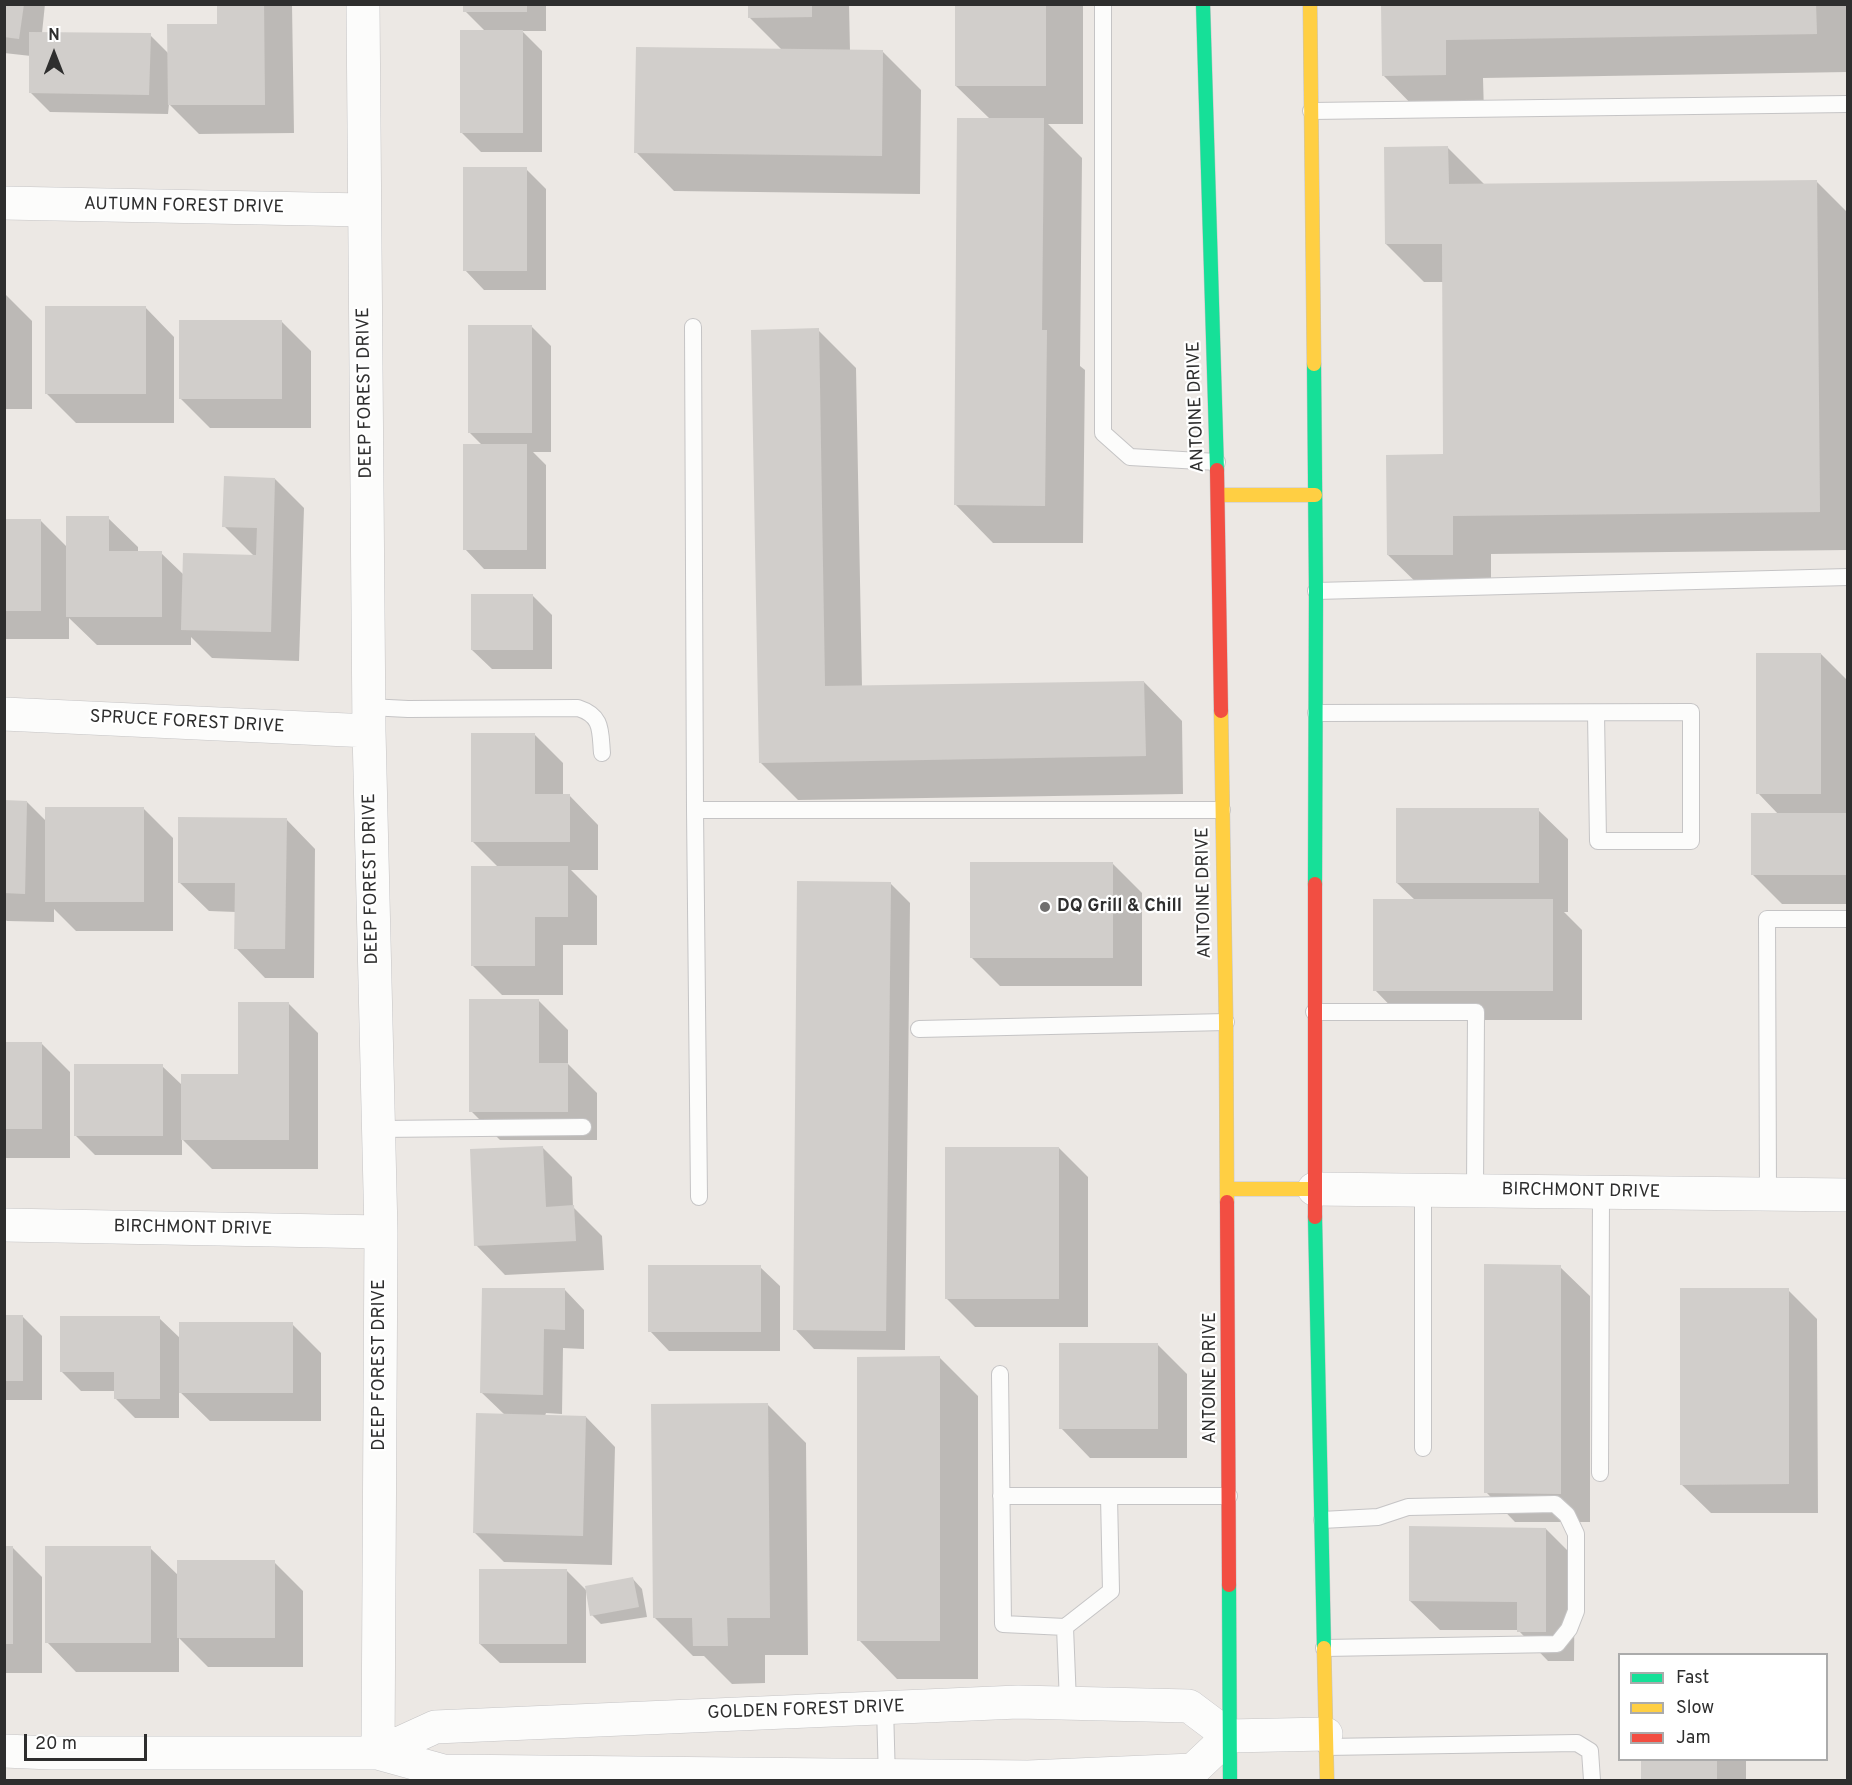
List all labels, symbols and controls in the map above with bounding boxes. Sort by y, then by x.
north arrow [24,24,84,84]
text: N [48,26,60,46]
street label: AUTUMN FOREST DRIVE [84,194,284,220]
street label: DEEP FOREST DRIVE [354,307,378,479]
street label: ANTOINE DRIVE [1184,341,1210,473]
street label: SPRUCE FOREST DRIVE [89,707,285,739]
street label: DEEP FOREST DRIVE [360,793,384,965]
street label: ANTOINE DRIVE [1193,827,1217,959]
place label: DQ Grill & Chill [1057,896,1182,918]
marker: DQ Grill & Chill [1038,900,1052,914]
street label: BIRCHMONT DRIVE [1501,1180,1661,1204]
street label: BIRCHMONT DRIVE [113,1217,273,1241]
street label: DEEP FOREST DRIVE [369,1279,391,1451]
street label: ANTOINE DRIVE [1200,1312,1222,1444]
legend [1618,1653,1828,1761]
text: Fast [1676,1667,1709,1690]
street label: GOLDEN FOREST DRIVE [707,1697,905,1725]
text: Slow [1676,1697,1714,1720]
scale bar [27,1722,150,1760]
text: Jam [1676,1727,1711,1750]
text: 20 m [35,1733,77,1756]

